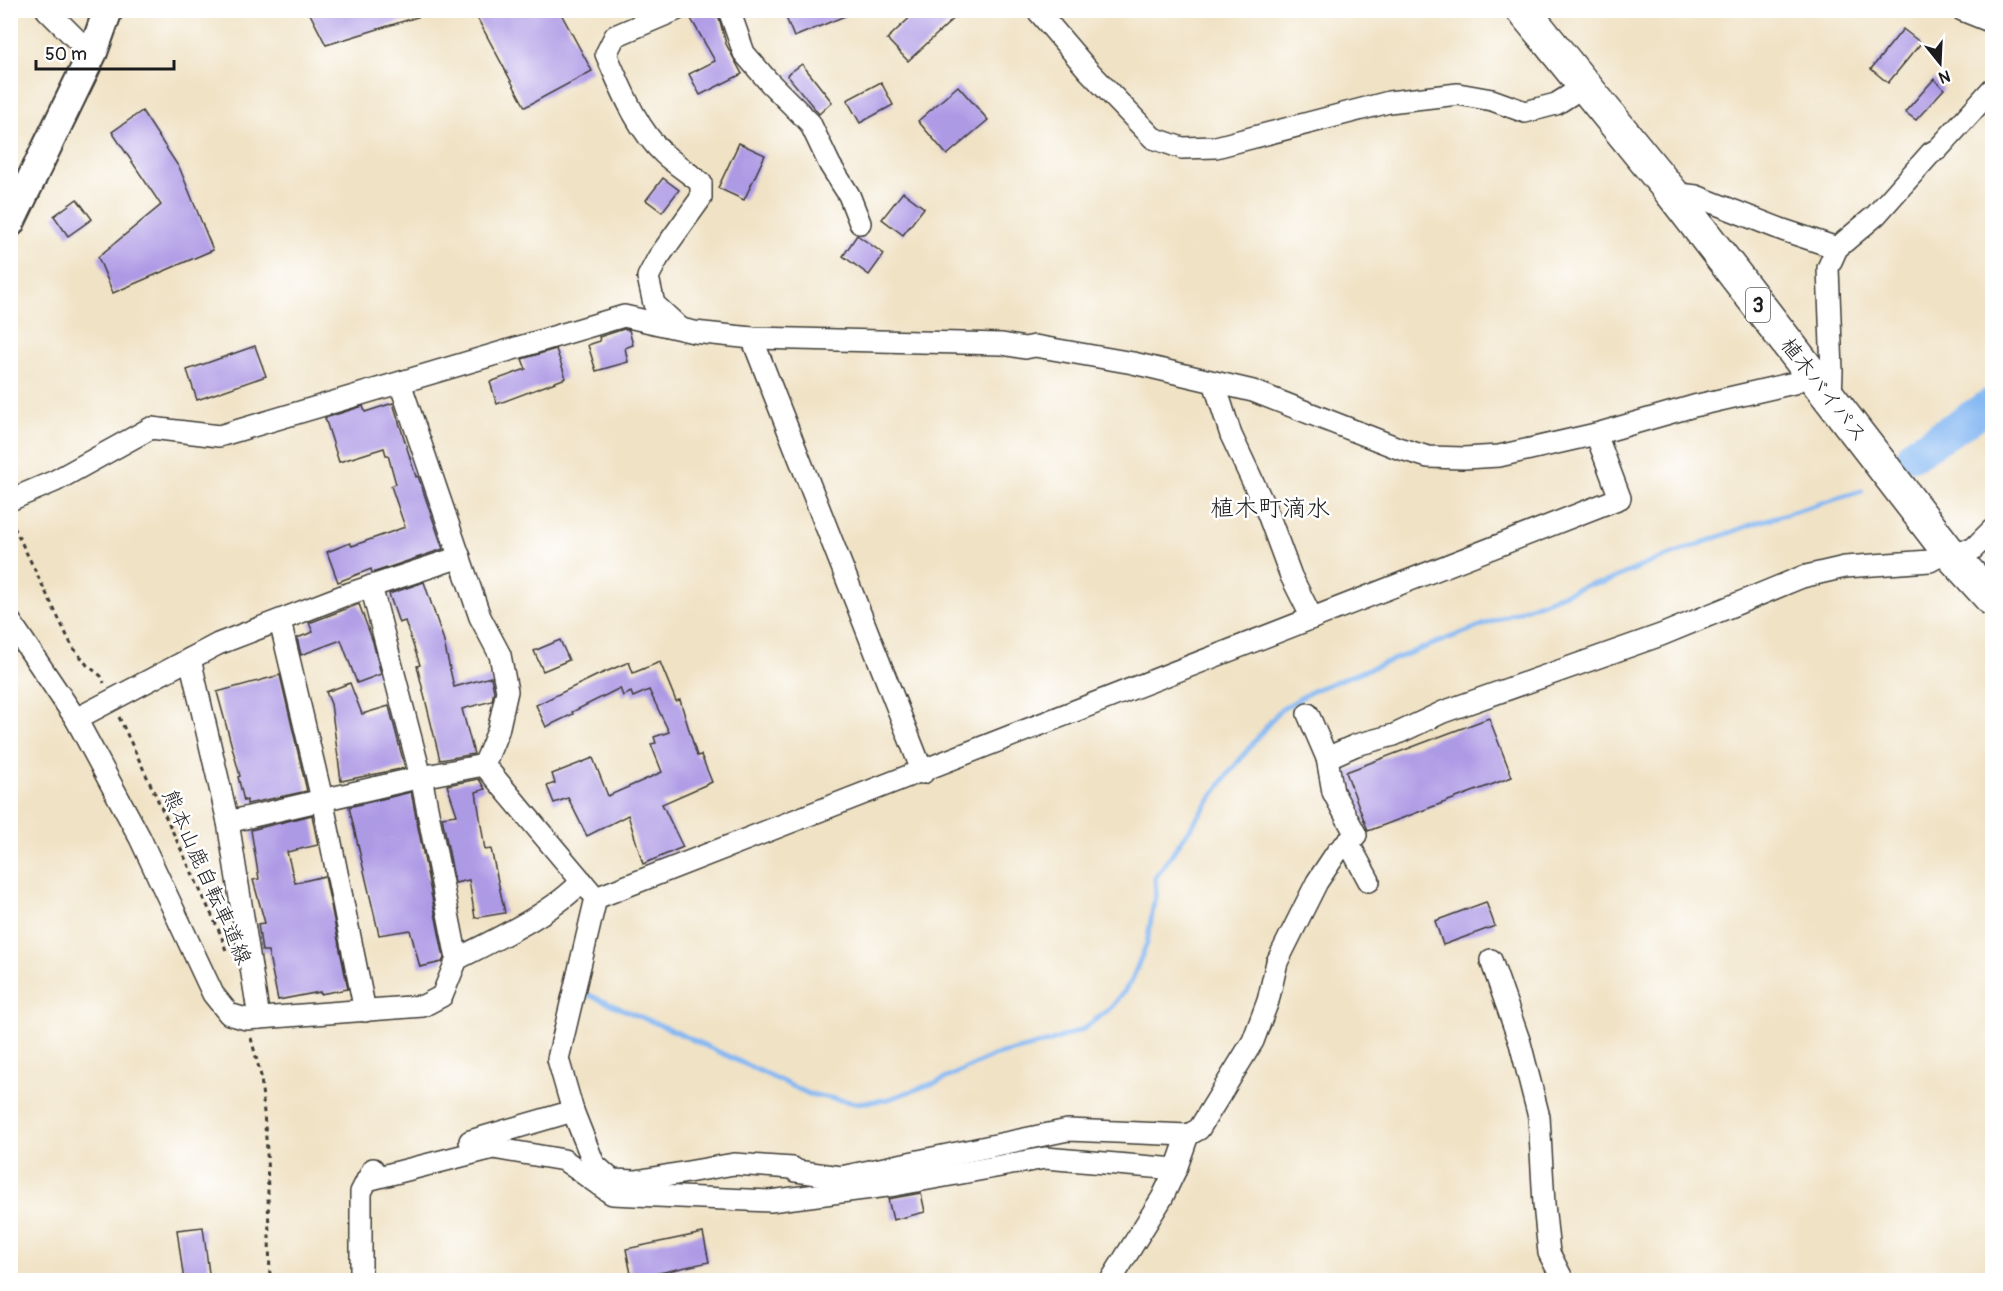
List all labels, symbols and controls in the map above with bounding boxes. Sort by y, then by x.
scale bar [36,33,174,71]
north arrow [1910,33,1970,93]
text: 50 m [45,43,87,66]
text: N [1936,65,1953,88]
road number: 3 [1746,288,1770,322]
street label: 植木バイパス [1774,333,1873,448]
district label: 植木町滴水 [1210,494,1330,523]
street label: 熊本山鹿自転車道線 [156,785,257,969]

